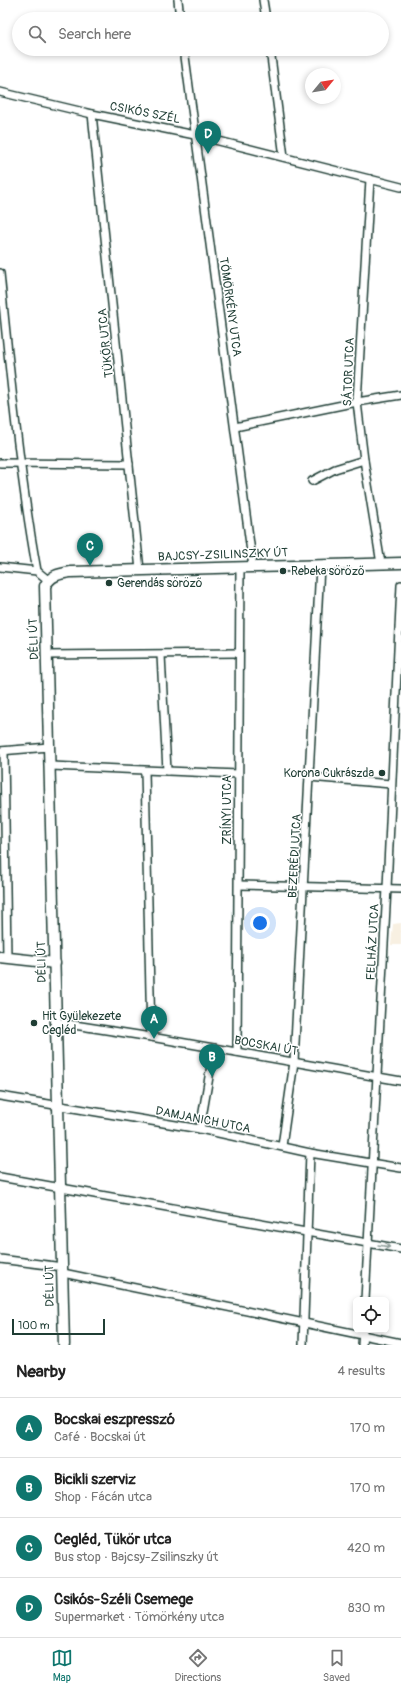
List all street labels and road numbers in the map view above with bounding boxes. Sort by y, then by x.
street label: CSIKÓS SZÉL [109,98,182,127]
street label: TÖMÖRKÉNY UTCA [216,256,245,358]
street label: TÜKÖR UTCA [94,307,117,378]
street label: SÁTOR UTCA [339,337,358,407]
street label: BAJCSY-ZSILINSZKY ÚT [158,544,289,565]
street label: DÉLI ÚT [25,618,42,660]
street label: ZRÍNYI UTCA [219,775,235,845]
street label: BEZERÉDI UTCA [284,813,305,899]
street label: FELHÁZ UTCA [363,903,383,981]
street label: DÉLI ÚT [33,941,50,983]
street label: BOCSKAI ÚT [233,1032,300,1059]
street label: DAMJANICH UTCA [154,1103,252,1137]
street label: DÉLI ÚT [41,1265,58,1307]

